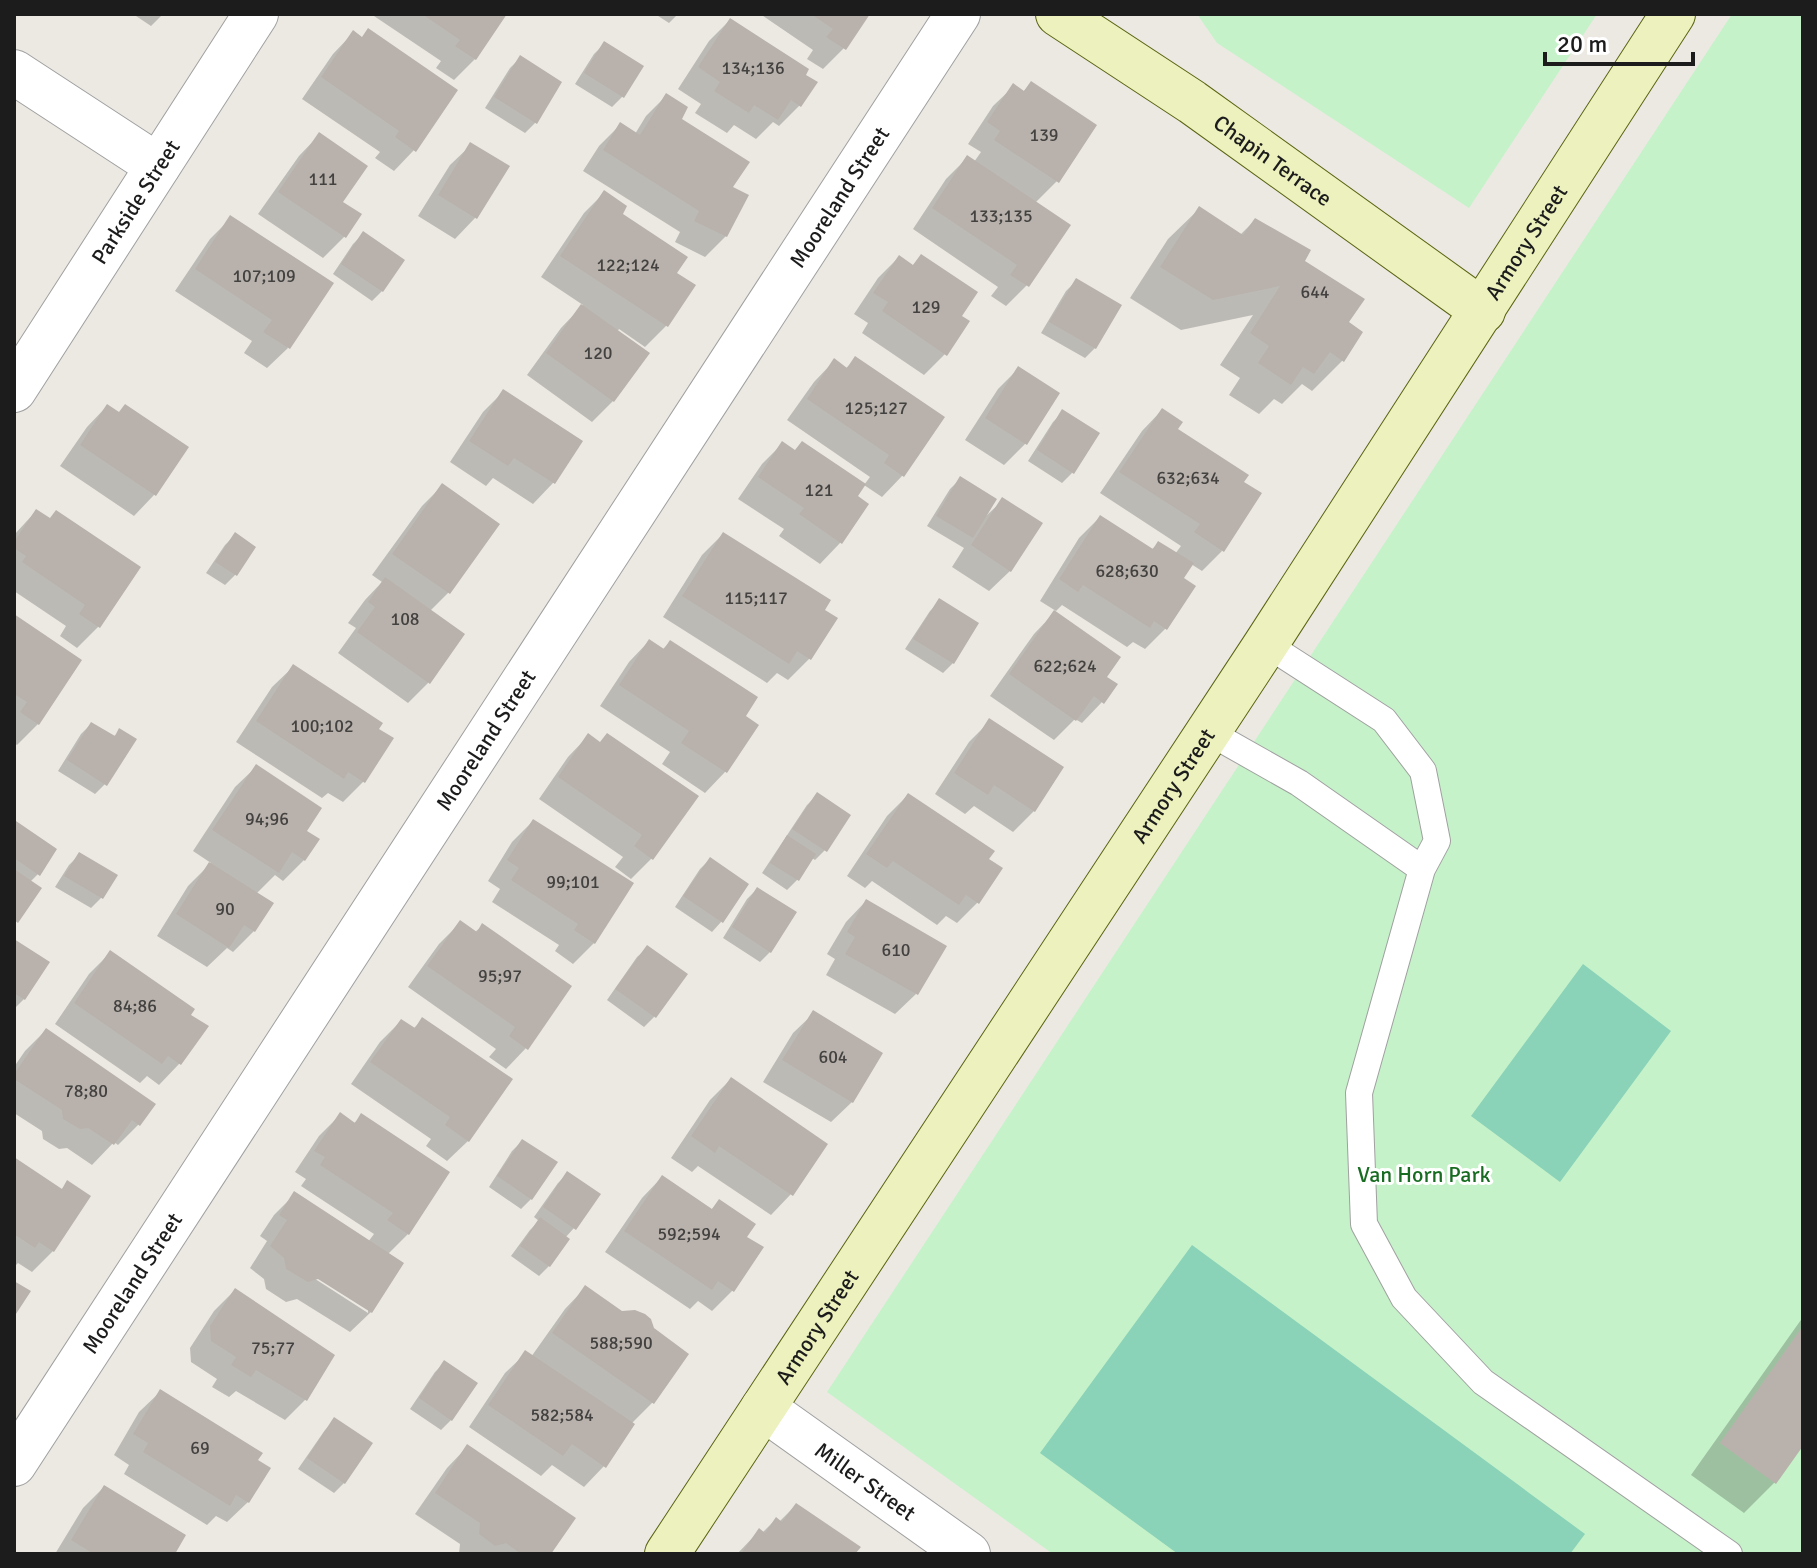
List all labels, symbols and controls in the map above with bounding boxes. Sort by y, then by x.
scale bar [1545,16,1693,66]
text: 20 m [1557,29,1607,59]
house number: 134;136 [721,57,785,79]
street label: Chapin Terrace [1208,109,1337,212]
street label: Mooreland Street [784,121,895,273]
house number: 139 [1029,124,1059,146]
street label: Parkside Street [86,134,186,269]
house number: 111 [308,168,338,190]
street label: Armory Street [1479,179,1573,305]
house number: 133;135 [969,205,1033,227]
house number: 122;124 [596,254,660,276]
house number: 107;109 [232,265,296,287]
house number: 644 [1300,281,1330,303]
house number: 129 [911,296,941,318]
house number: 120 [583,342,613,364]
house number: 125;127 [844,397,908,419]
house number: 632;634 [1156,467,1220,489]
house number: 121 [804,479,834,501]
house number: 628;630 [1095,560,1159,582]
house number: 115;117 [724,587,788,609]
house number: 108 [390,608,420,630]
house number: 622;624 [1033,655,1097,677]
street label: Mooreland Street [430,664,542,816]
house number: 100;102 [290,715,354,737]
street label: Armory Street [1126,723,1221,848]
house number: 94;96 [245,808,289,830]
house number: 99;101 [546,871,600,893]
house number: 90 [215,898,235,920]
house number: 610 [881,939,911,961]
house number: 95;97 [478,965,522,987]
house number: 84;86 [113,995,157,1017]
house number: 604 [818,1046,848,1068]
house number: 78;80 [64,1080,108,1102]
park label: Van Horn Park [1357,1161,1491,1188]
street label: Mooreland Street [77,1207,188,1359]
house number: 592;594 [657,1223,721,1245]
street label: Armory Street [769,1264,865,1390]
house number: 588;590 [589,1332,653,1354]
house number: 75;77 [251,1337,295,1359]
house number: 582;584 [530,1404,594,1426]
street label: Miller Street [810,1436,921,1527]
house number: 69 [190,1437,210,1459]

